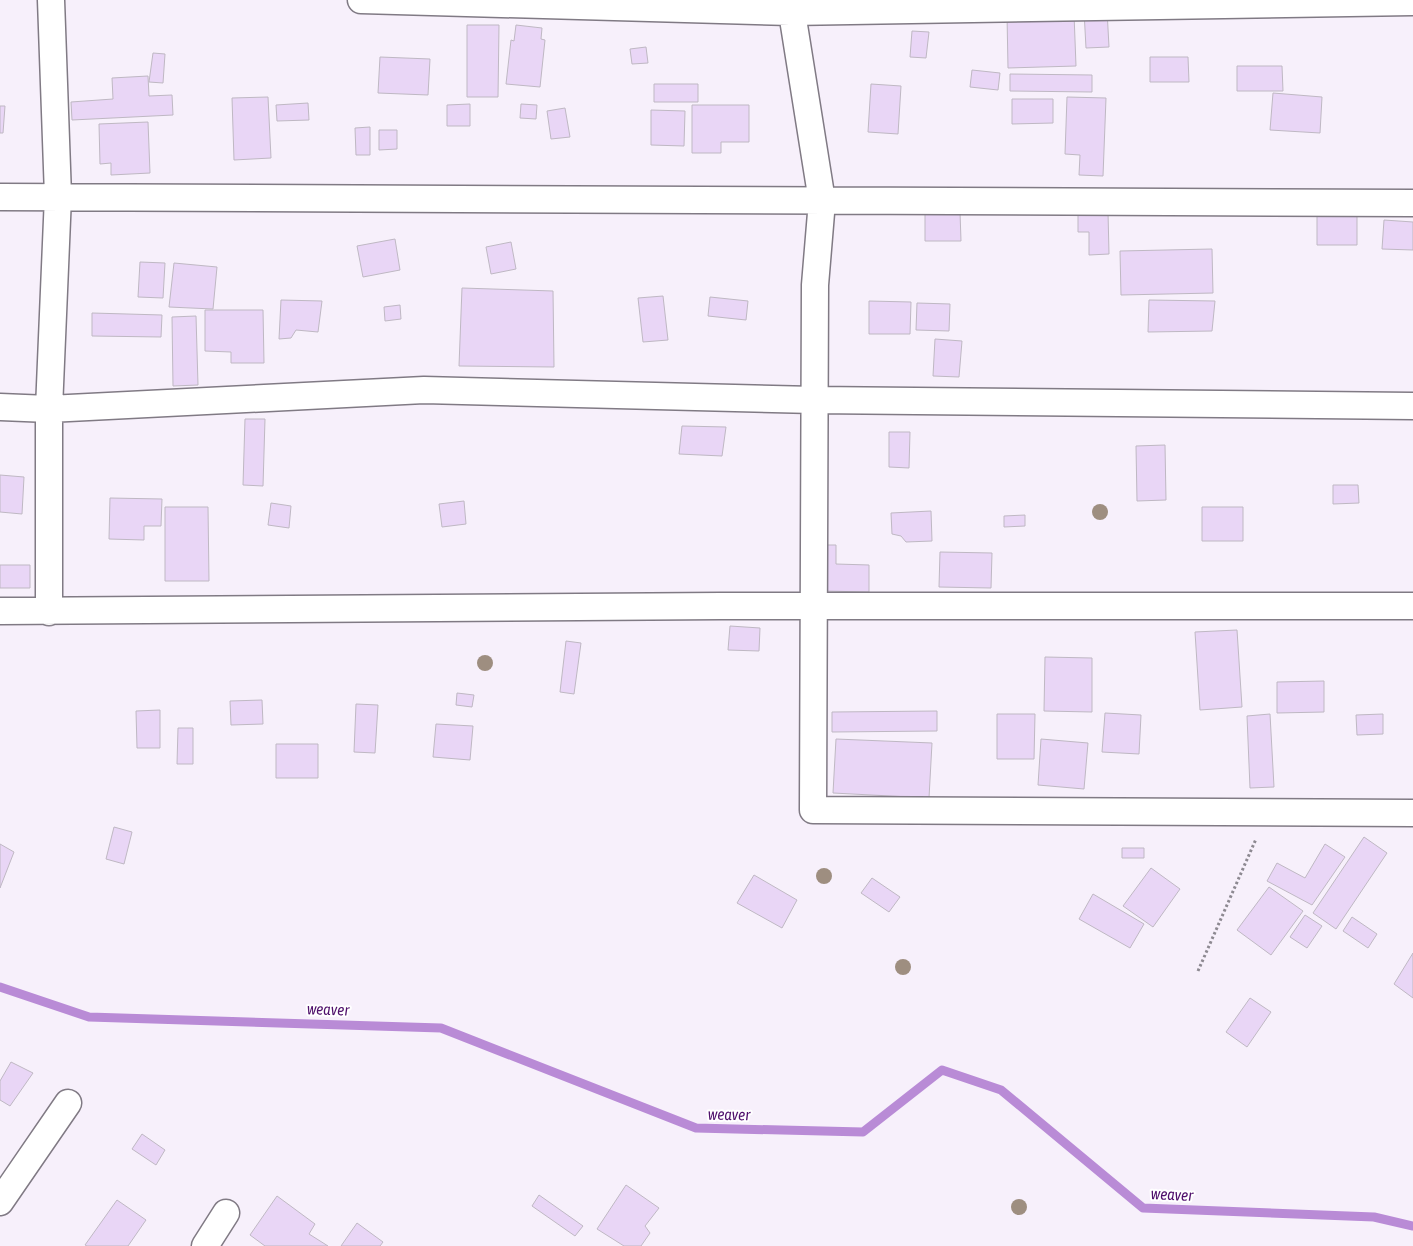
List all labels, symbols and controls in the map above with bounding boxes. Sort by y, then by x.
water label: weaver [307,999,351,1019]
water label: weaver [708,1105,752,1123]
water label: weaver [1150,1184,1195,1204]

